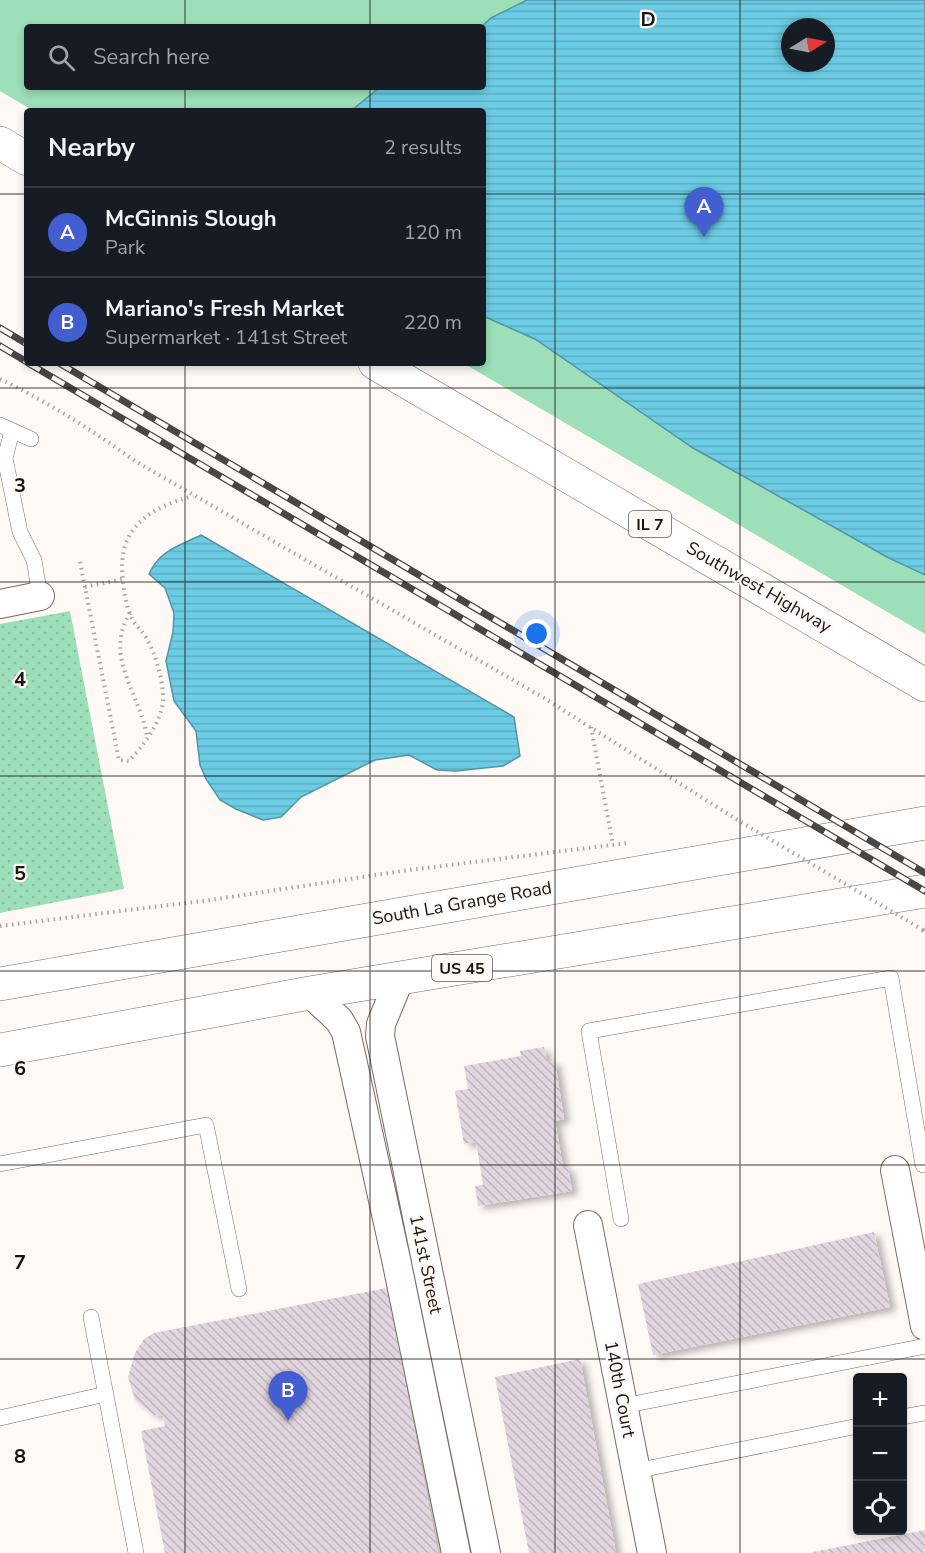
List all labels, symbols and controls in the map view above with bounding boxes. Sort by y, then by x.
text: D [640,6,656,33]
north arrow [781,18,835,72]
search box [24,24,486,90]
icon: search [45,41,78,74]
text: Search here [93,42,210,72]
text: Nearby [48,130,135,165]
text: 2 results [384,134,462,161]
pin: A [684,188,724,237]
text: McGinnis Slough [105,204,277,234]
text: A [60,219,75,246]
text: 120 m [404,219,462,246]
text: Park [105,234,145,261]
text: Mariano's Fresh Market [105,294,344,324]
text: B [61,309,74,336]
text: 220 m [404,309,462,336]
text: Supermarket · 141st Street [105,324,347,351]
text: 3 [14,472,26,499]
road number: IL 7 [629,511,671,537]
street label: Southwest Highway [682,536,837,639]
your location [522,619,551,648]
text: 4 [14,666,26,693]
text: 5 [14,860,26,887]
street label: South La Grange Road [370,875,554,931]
road number: US 45 [432,955,492,981]
text: 6 [14,1055,26,1082]
street label: 141st Street [404,1212,448,1317]
text: 7 [14,1249,26,1276]
street label: 140th Court [599,1338,641,1440]
pin: B [268,1372,308,1421]
map controls [853,1373,907,1535]
button: + [853,1373,907,1427]
button: − [853,1427,907,1481]
text: 8 [14,1443,26,1470]
button: locate [853,1481,907,1535]

